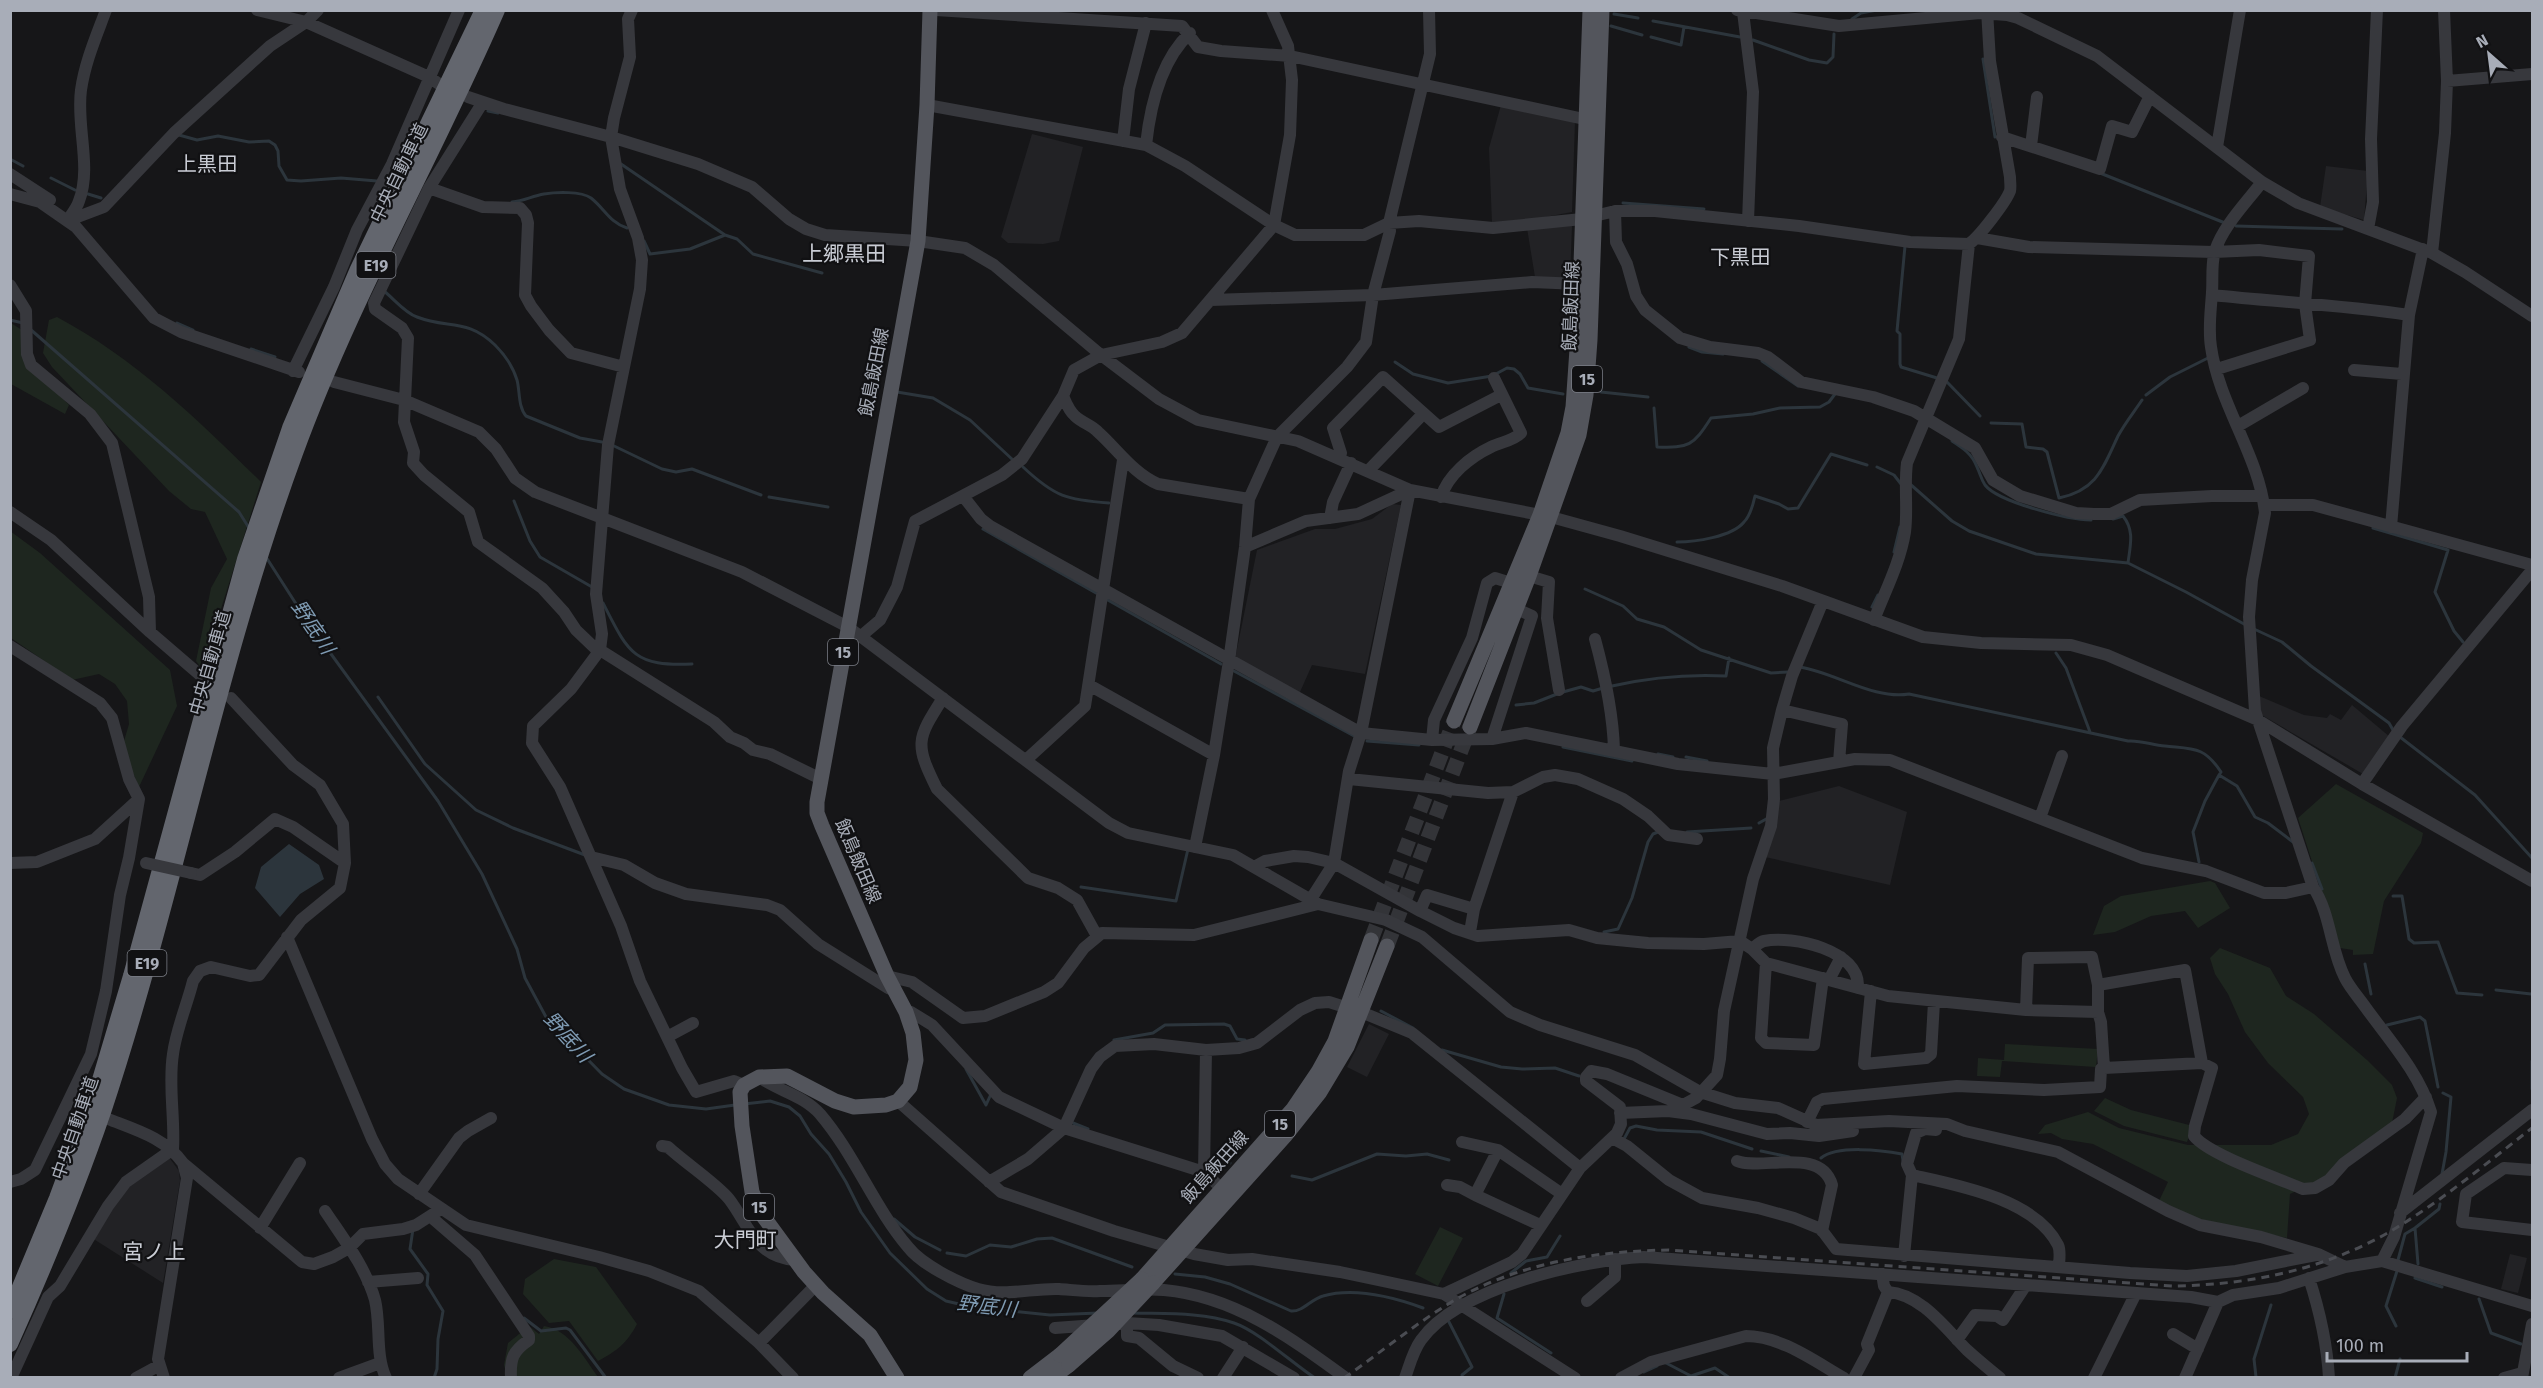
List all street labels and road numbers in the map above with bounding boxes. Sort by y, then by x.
street label: 中央自動車道 [365,120,433,226]
road number: E19 [356,252,395,278]
street label: 飯島飯田線 [1558,261,1584,351]
street label: 飯島飯田線 [855,326,893,418]
road number: 15 [1572,366,1602,392]
street label: 中央自動車道 [185,608,235,718]
road number: 15 [828,639,858,665]
street label: 飯島飯田線 [830,815,886,907]
road number: E19 [128,950,166,976]
street label: 中央自動車道 [47,1073,103,1183]
road number: 15 [1265,1111,1295,1137]
street label: 飯島飯田線 [1177,1126,1253,1208]
road number: 15 [744,1194,774,1220]

